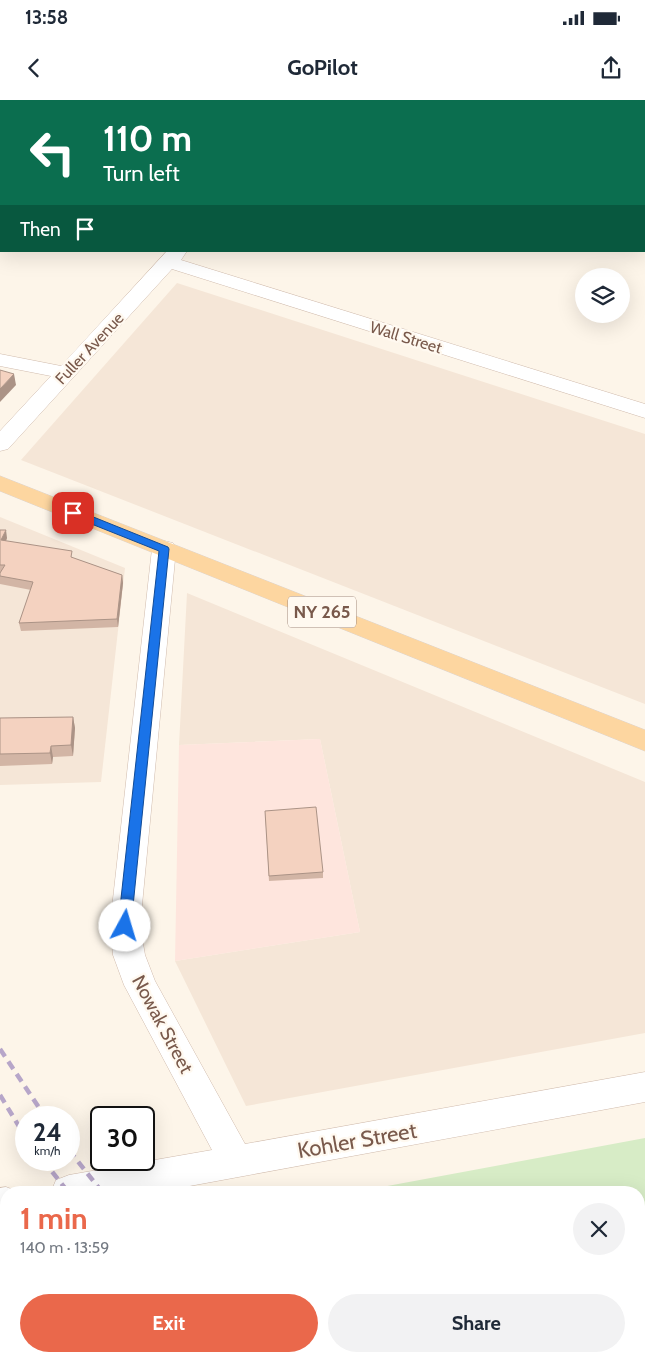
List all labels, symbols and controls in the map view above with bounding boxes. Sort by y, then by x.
text: 13:58 [25,6,68,29]
icon: back [20,54,48,82]
text: GoPilot [287,54,358,81]
icon: share [597,54,625,82]
text: 110 m [103,117,192,160]
icon: left [20,120,85,185]
text: Turn left [103,160,180,187]
icon: arrive [71,215,99,243]
text: Then [20,218,61,241]
map controls [575,268,630,323]
button: layers [575,268,630,323]
street label: Fuller Avenue [51,309,127,388]
street label: Wall Street [367,318,445,358]
pin [52,492,94,534]
icon: arrive [59,499,87,527]
road number: NY 265 [288,597,356,628]
position arrow [98,899,150,951]
street label: Nowak Street [127,971,198,1078]
speed limit sign: 30 [90,1106,155,1171]
text: 24 [33,1117,62,1147]
street label: Kohler Street [295,1117,419,1164]
text: km/h [34,1143,61,1158]
text: 1 min [20,1200,88,1237]
button: close [573,1203,625,1255]
text: 140 m · 13:59 [20,1238,109,1257]
button: Exit [20,1294,318,1352]
button: Share [328,1294,625,1352]

